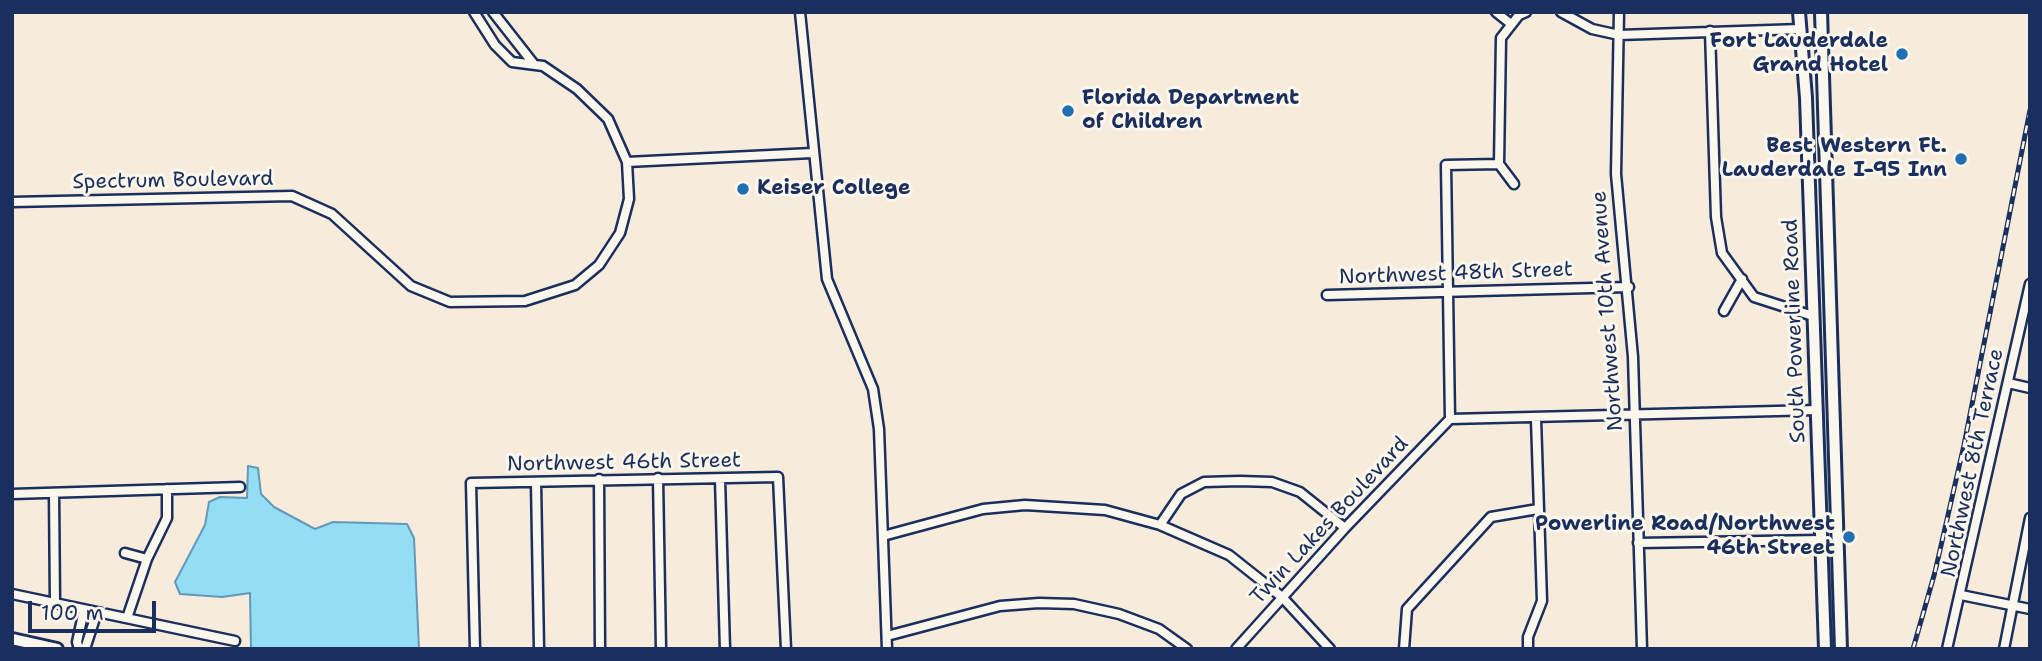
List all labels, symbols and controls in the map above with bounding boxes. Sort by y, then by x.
place label: Fort Lauderdale Grand Hotel [1710,29,1888,79]
marker: Fort Lauderdale Grand Hotel [1894,46,1910,62]
place label: Florida Department of Children [1082,86,1299,136]
marker: Florida Department of Children [1060,103,1076,119]
place label: Best Western Ft. Lauderdale I-95 Inn [1722,134,1947,184]
marker: Best Western Ft. Lauderdale I-95 Inn [1953,151,1969,167]
street label: Spectrum Boulevard [72,167,274,195]
place label: Keiser College [757,176,911,202]
marker: Keiser College [735,181,751,197]
street label: Northwest 10th Avenue [1587,190,1629,432]
street label: South Powerline Road [1778,218,1812,444]
street label: Northwest 48th Street [1338,257,1574,291]
street label: Northwest 8th Terrace [1936,346,2010,580]
street label: Twin Lakes Boulevard [1246,432,1414,610]
street label: Northwest 46th Street [507,448,741,478]
place label: Powerline Road/Northwest 46th Street [1535,512,1835,562]
marker: Powerline Road/Northwest 46th Street [1841,529,1857,545]
scale bar [32,588,159,632]
text: 100 m [41,599,104,627]

